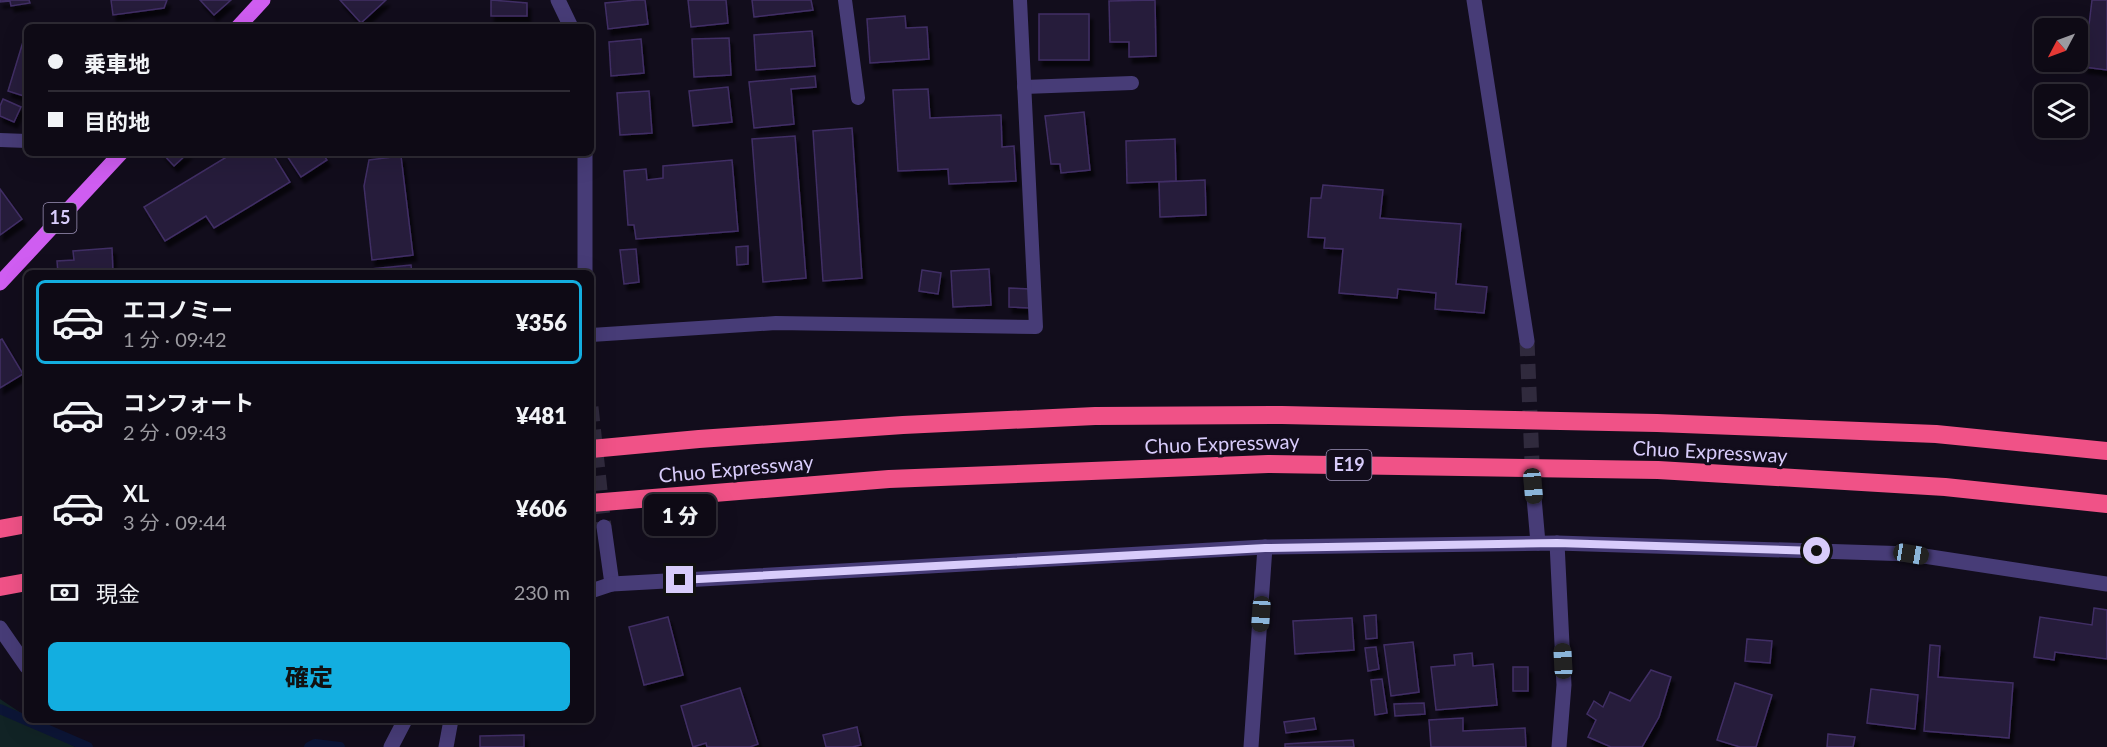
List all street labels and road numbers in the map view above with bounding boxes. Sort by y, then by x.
road number: 15 [44,203,76,233]
street label: Chuo Expressway [1144,428,1301,458]
street label: Chuo Expressway [1632,435,1789,467]
street label: Chuo Expressway [658,449,815,487]
road number: E19 [1326,450,1372,480]

